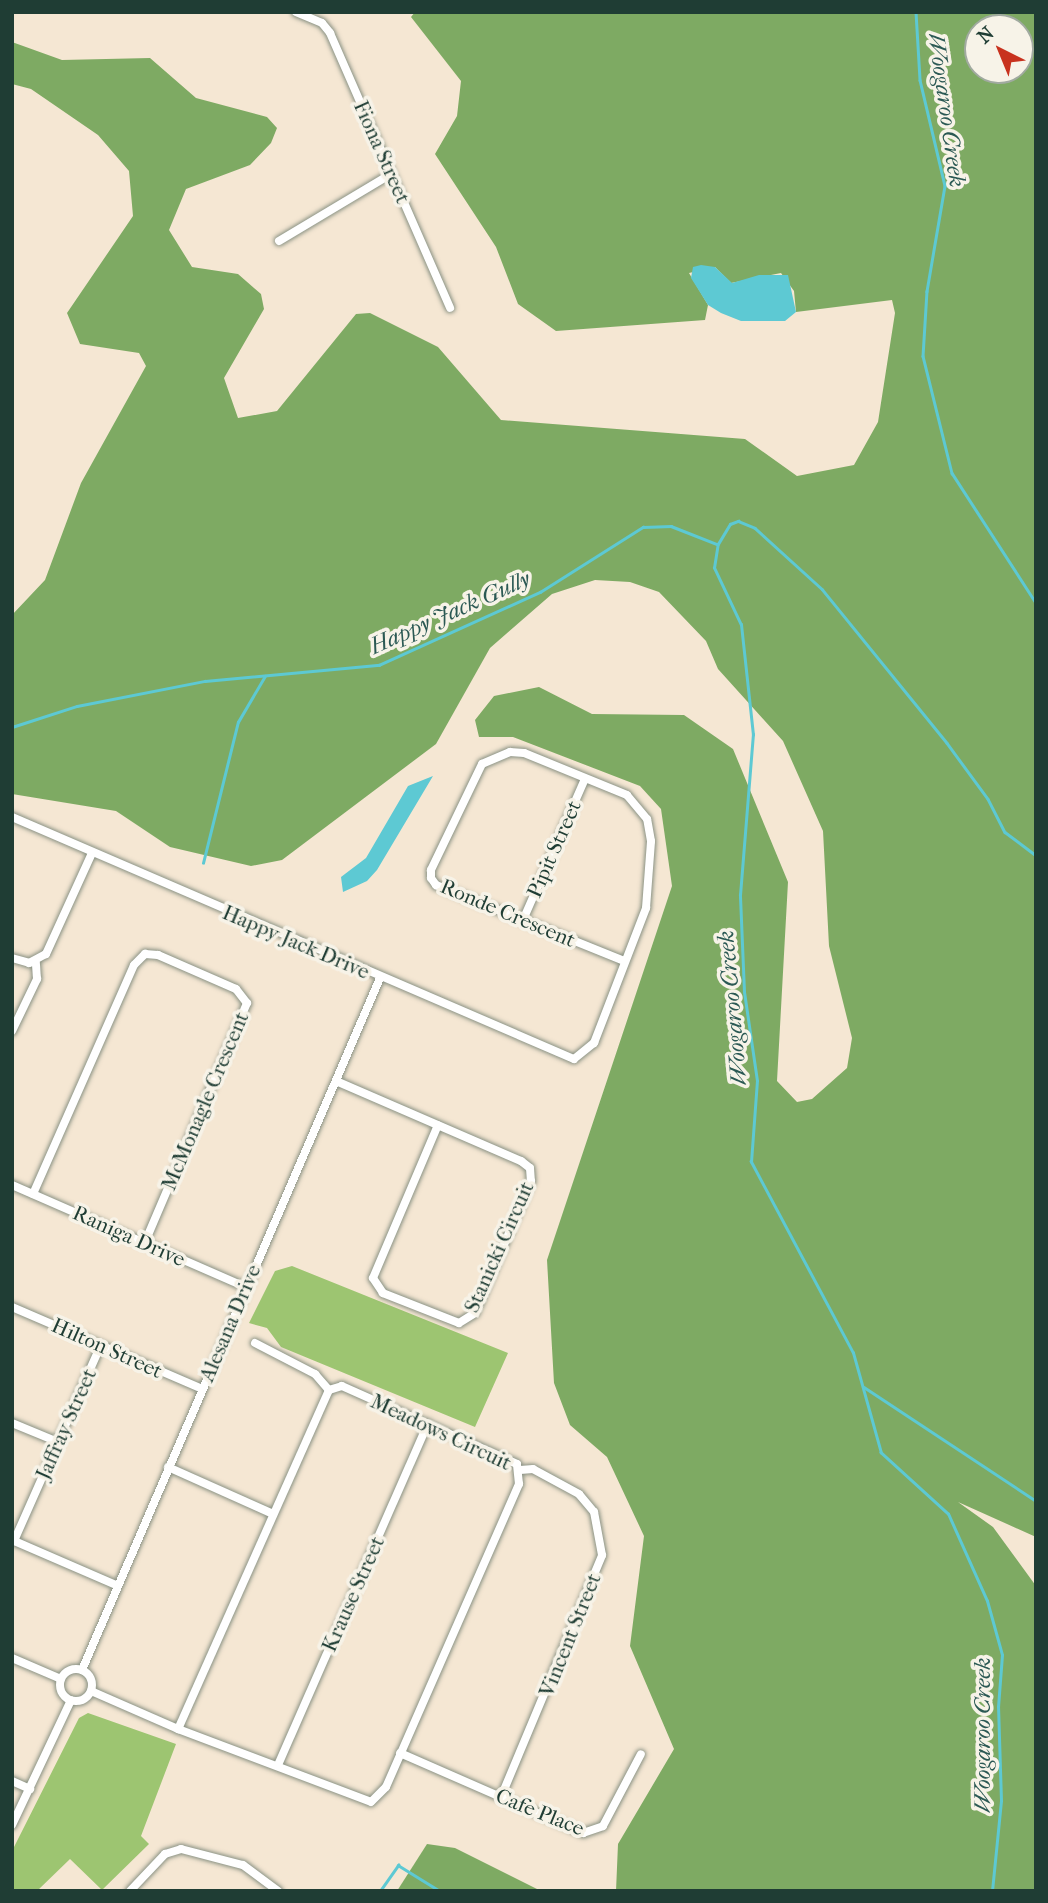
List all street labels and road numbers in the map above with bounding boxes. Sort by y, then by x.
street label: Fiona Street [348,97,416,207]
street label: Pipit Street [521,797,587,901]
street label: Ronde Crescent [437,873,579,953]
street label: Happy Jack Drive [219,900,373,984]
street label: McMonagle Crescent [156,1008,254,1194]
street label: Stanicki Circuit [459,1178,539,1316]
street label: Raniga Drive [69,1200,189,1272]
street label: Alesana Drive [194,1261,266,1385]
street label: Hilton Street [48,1312,166,1384]
street label: Jaffray Street [30,1365,102,1483]
street label: Meadows Circuit [367,1388,515,1476]
street label: Krause Street [316,1532,390,1656]
street label: Vincent Street [534,1570,606,1700]
street label: Cafe Place [492,1783,588,1841]

